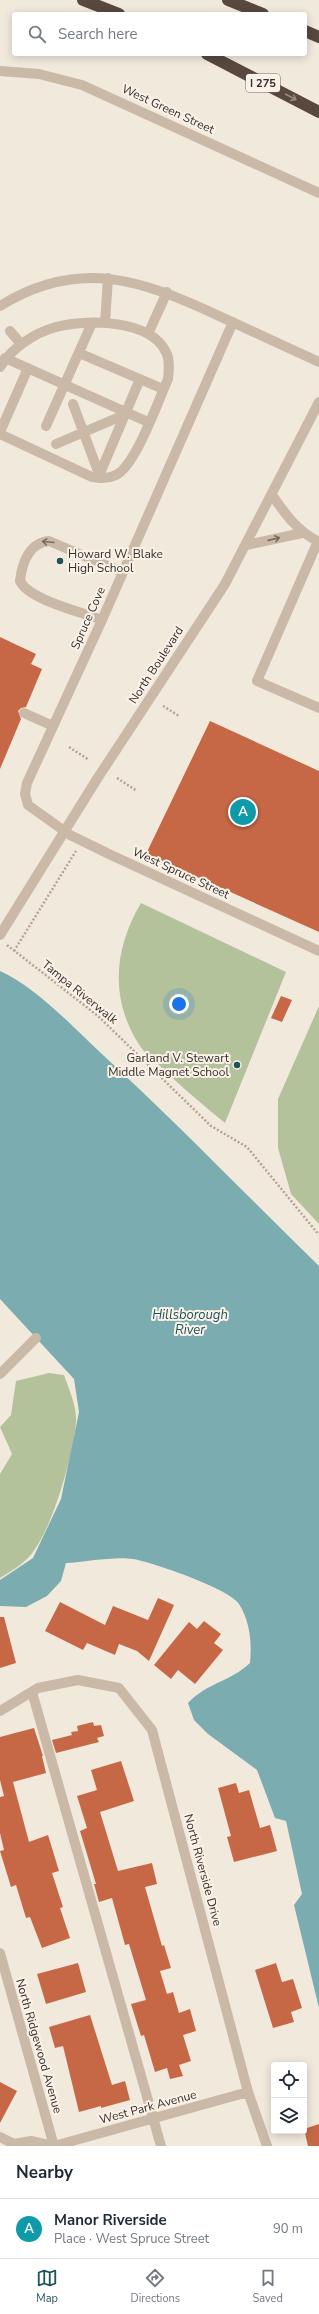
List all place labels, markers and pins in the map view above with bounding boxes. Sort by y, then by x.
place label: Howard W. Blake High School [68,546,163,576]
marker: Howard W. Blake High School [55,556,65,566]
pin: A [230,797,256,827]
place label: Garland V. Stewart Middle Magnet School [108,1050,230,1080]
marker: Garland V. Stewart Middle Magnet School [232,1060,242,1070]

